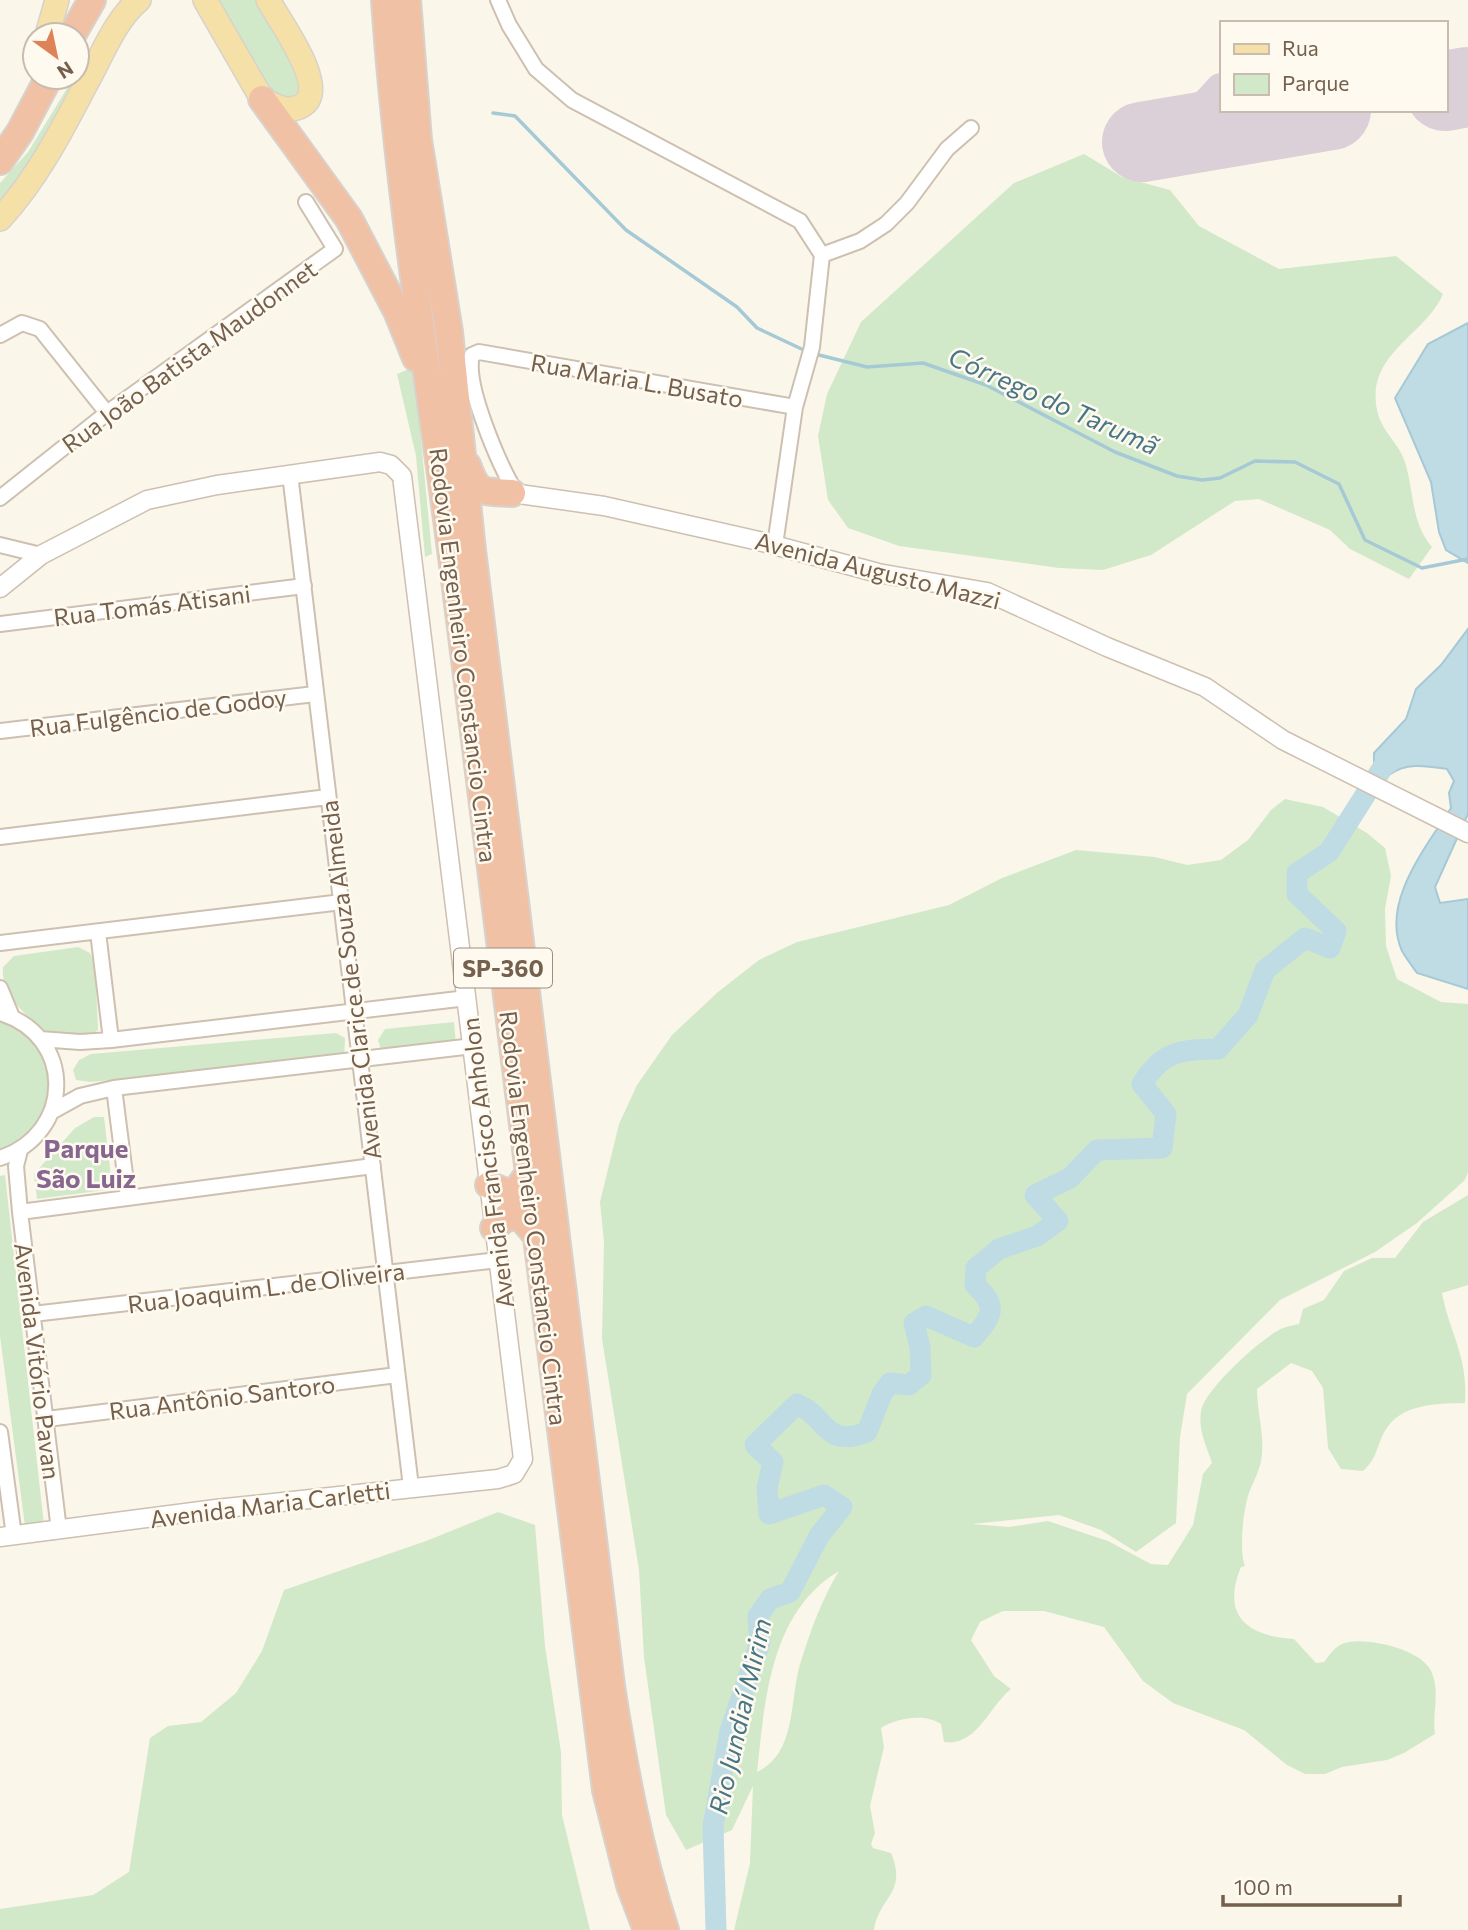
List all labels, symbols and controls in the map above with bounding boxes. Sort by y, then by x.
north arrow [21,21,91,91]
legend [1220,21,1447,112]
text: Rua [1282,35,1319,60]
text: N [53,57,78,84]
text: Parque [1282,70,1349,95]
street label: Rua João Batista Maudonnet [56,254,322,458]
water label: Córrego do Tarumã [944,340,1165,461]
street label: Rua Maria L. Busato [529,347,745,413]
street label: Rodovia Engenheiro Constancio Cintra [424,446,504,864]
street label: Avenida Augusto Mazzi [752,525,1004,615]
street label: Rua Tomás Atisani [52,579,252,631]
street label: Rua Fulgêncio de Godoy [28,682,288,742]
street label: Avenida Clarice de Souza Almeida [314,799,386,1161]
road number: SP-360 [454,948,552,987]
street label: Rodovia Engenheiro Constancio Cintra [494,1009,574,1427]
street label: Avenida Francisco Anholon [455,1016,519,1310]
district label: Parque São Luiz [36,1132,136,1193]
street label: Avenida Vitório Pavan [9,1241,67,1481]
street label: Rua Joaquim L. de Oliveira [126,1256,406,1318]
street label: Rua Antônio Santoro [107,1369,337,1425]
street label: Avenida Maria Carletti [148,1475,392,1533]
water label: Rio Jundiaí Mirim [701,1615,777,1817]
scale bar [1223,1864,1400,1908]
text: 100 m [1234,1874,1293,1899]

